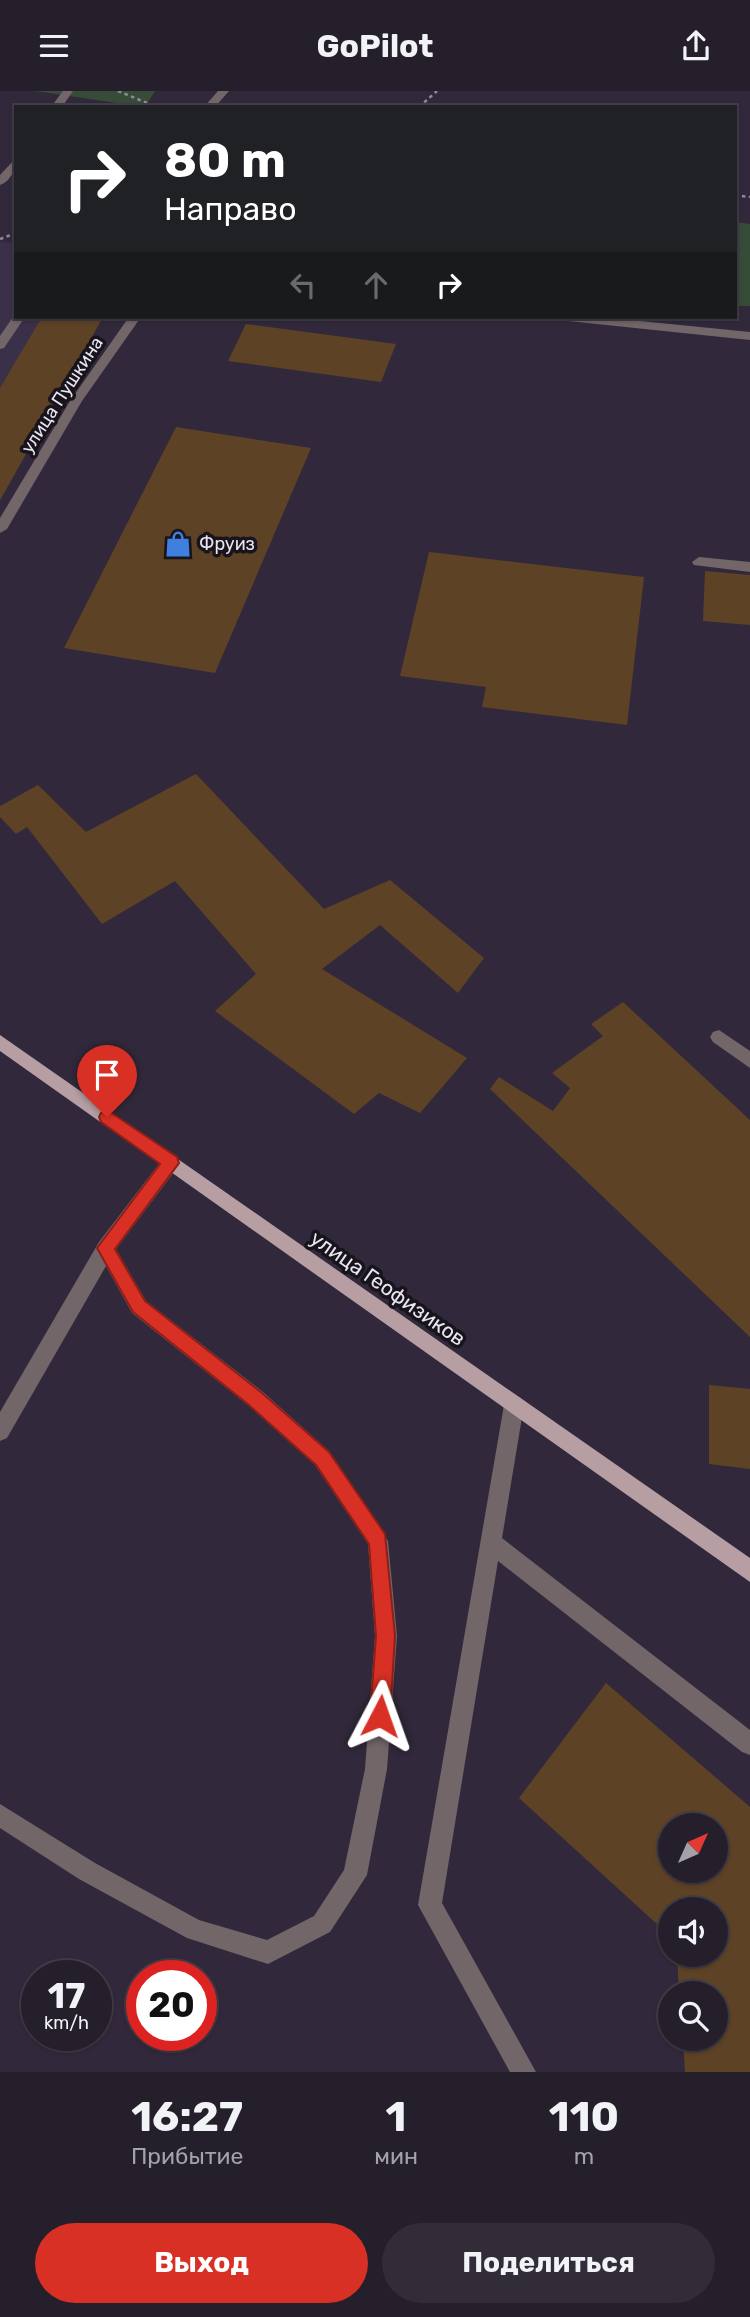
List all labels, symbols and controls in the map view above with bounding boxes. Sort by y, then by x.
icon: menu [35,27,73,65]
text: GoPilot [317,27,433,65]
icon: share [677,27,715,65]
text: 80 m [164,131,286,189]
icon: right [49,133,140,224]
text: Направо [164,190,297,228]
icon: left [284,266,322,304]
icon: ahead [357,266,395,304]
icon: right [430,266,468,304]
street label: улица Пушкина [16,333,108,457]
shop icon: Фруиз [163,529,193,559]
place label: Фруиз [199,533,255,555]
pin [77,1045,137,1117]
icon: arrive [88,1056,126,1094]
street label: улица Геофизиков [306,1225,470,1351]
position arrow [343,1679,417,1753]
north arrow [658,1813,728,1883]
map controls [658,1813,728,2051]
button: sound [658,1897,728,1967]
speed limit sign: 20 [126,1960,217,2051]
text: 17 [48,1975,85,2017]
button: search [658,1981,728,2051]
text: km/h [44,2012,89,2034]
text: 16:27 [131,2092,243,2142]
text: 1 [386,2092,406,2142]
text: 110 [549,2092,619,2142]
text: Прибытие [131,2142,243,2170]
text: мин [374,2142,418,2170]
text: m [574,2142,594,2170]
button: Выход [35,2223,368,2303]
button: Поделиться [382,2223,715,2303]

